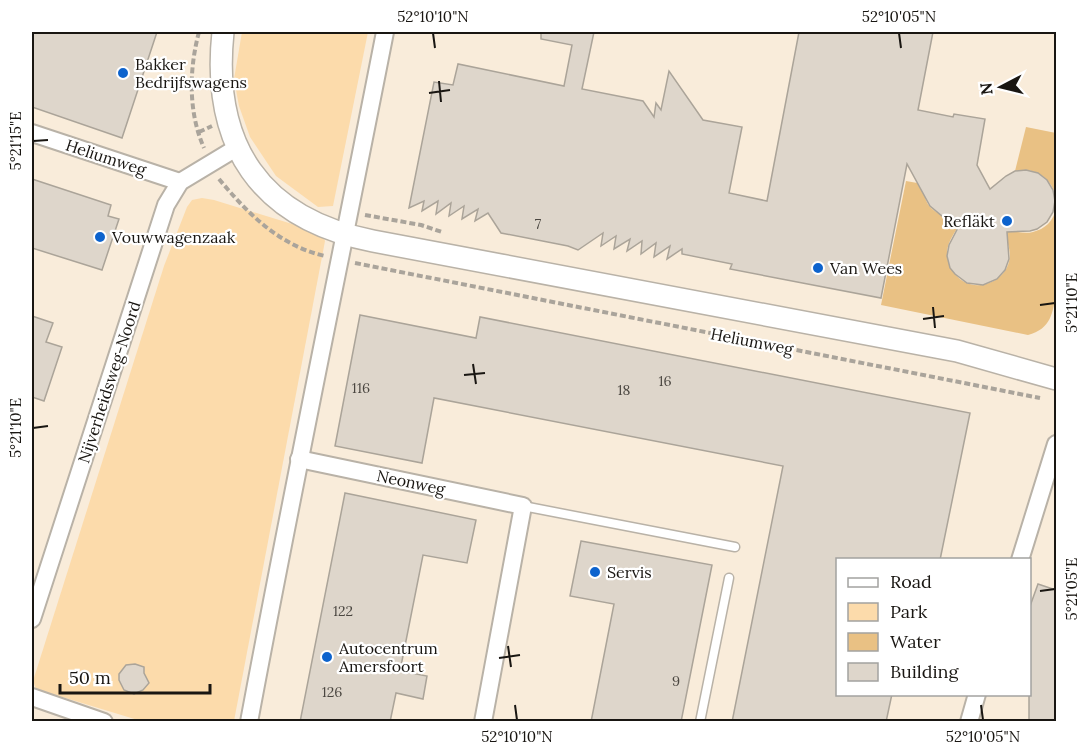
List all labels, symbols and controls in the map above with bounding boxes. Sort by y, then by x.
text: 52°10'10"N [397,7,469,26]
text: 52°10'05"N [862,7,936,26]
place label: Bakker Bedrijfswagens [135,54,247,92]
north arrow [971,57,1031,117]
marker: Bakker Bedrijfswagens [116,66,130,80]
text: N [975,81,997,96]
text: 5°21'15"E [6,111,25,171]
street label: Heliumweg [63,135,150,180]
place label: Refläkt [943,211,996,231]
marker: Refläkt [1000,214,1014,228]
house number: 7 [535,215,542,233]
place label: Vouwwagenzaak [111,227,236,247]
marker: Vouwwagenzaak [93,230,107,244]
place label: Van Wees [829,258,902,278]
marker: Van Wees [811,261,825,275]
text: 5°21'10"E [1062,273,1081,333]
street label: Nijverheidsweg-Noord [73,298,145,465]
street label: Heliumweg [709,323,796,359]
house number: 16 [658,372,672,390]
house number: 116 [352,379,370,397]
house number: 18 [618,381,631,399]
text: 5°21'10"E [6,398,25,458]
street label: Neonweg [375,465,448,499]
legend [836,558,1031,696]
text: 5°21'05"E [1062,558,1081,620]
place label: Servis [607,562,652,582]
marker: Servis [588,565,602,579]
text: Road [890,570,932,593]
text: Park [890,600,928,623]
house number: 122 [333,602,353,620]
text: Water [890,630,941,653]
place label: Autocentrum Amersfoort [338,638,438,676]
marker: Autocentrum Amersfoort [320,650,334,664]
scale bar [60,657,210,695]
text: Building [890,660,960,683]
text: 50 m [69,666,111,689]
house number: 9 [672,672,680,690]
house number: 126 [322,683,342,701]
text: 52°10'10"N [481,727,553,746]
text: 52°10'05"N [946,727,1020,746]

